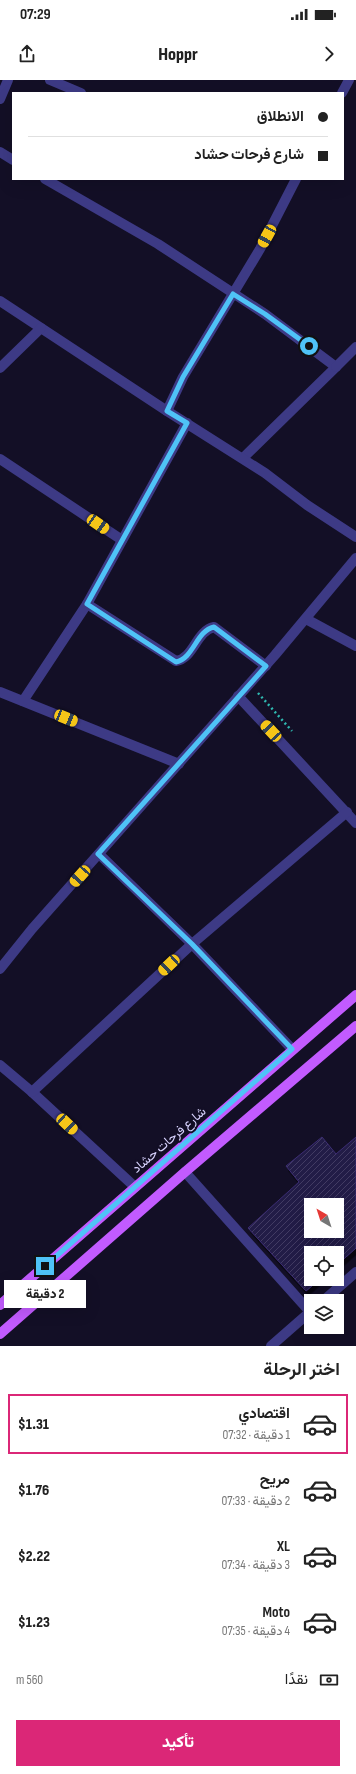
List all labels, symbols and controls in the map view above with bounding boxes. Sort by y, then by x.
text: 07:29 [20,5,51,24]
icon: share [16,43,38,65]
icon: forward [318,43,340,65]
text: Hoppr [158,44,198,65]
text: الانطلاق [257,107,304,126]
text: شارع فرحات حشاد [194,145,304,164]
car [256,223,278,249]
route start [300,337,318,355]
car [85,512,111,536]
car [53,708,79,728]
car [258,718,284,744]
car [68,863,92,889]
car [156,952,182,978]
street label: شارع فرحات حشاد [129,1103,210,1177]
car [54,1111,80,1137]
north arrow [304,1198,344,1238]
map controls [304,1198,344,1334]
button: locate [304,1246,344,1286]
route end [36,1257,54,1275]
callout: 2 دقيقة [4,1280,86,1308]
text: 2 دقيقة [26,1286,64,1302]
button: layers [304,1294,344,1334]
text: اختر الرحلة [263,1359,340,1380]
text: اقتصادي [238,1404,290,1423]
icon: car [302,1406,338,1442]
text: $1.31 [18,1415,49,1434]
text: 1 دقيقة · 07:32 [222,1427,290,1443]
text: مريح [260,1470,290,1489]
icon: car [302,1472,338,1508]
text: $1.76 [18,1481,49,1500]
text: 2 دقيقة · 07:33 [222,1493,290,1509]
text: XL [277,1537,290,1556]
icon: car [302,1538,338,1574]
text: $2.22 [18,1547,50,1566]
text: 3 دقيقة · 07:34 [221,1557,290,1573]
text: Moto [263,1603,290,1622]
icon: car [302,1604,338,1640]
text: $1.23 [18,1613,50,1632]
text: 4 دقيقة · 07:35 [222,1623,290,1639]
icon: cash [318,1669,340,1691]
text: نقدًا [285,1670,308,1689]
text: 560 m [16,1672,43,1688]
button: تأكيد [16,1720,340,1766]

